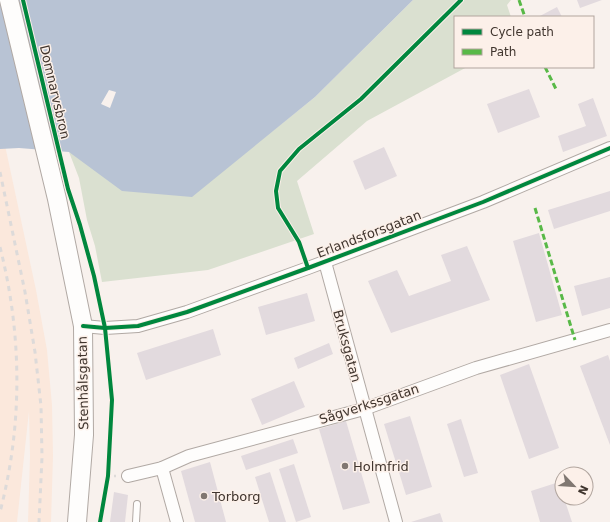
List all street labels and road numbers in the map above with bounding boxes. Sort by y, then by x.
street label: Domnarvsbron [37,43,73,141]
street label: Erlandsforsgatan [315,207,423,261]
street label: Bruksgatan [330,308,364,384]
street label: Stenhålsgatan [75,336,91,430]
street label: Sågverkssgatan [317,381,421,427]

